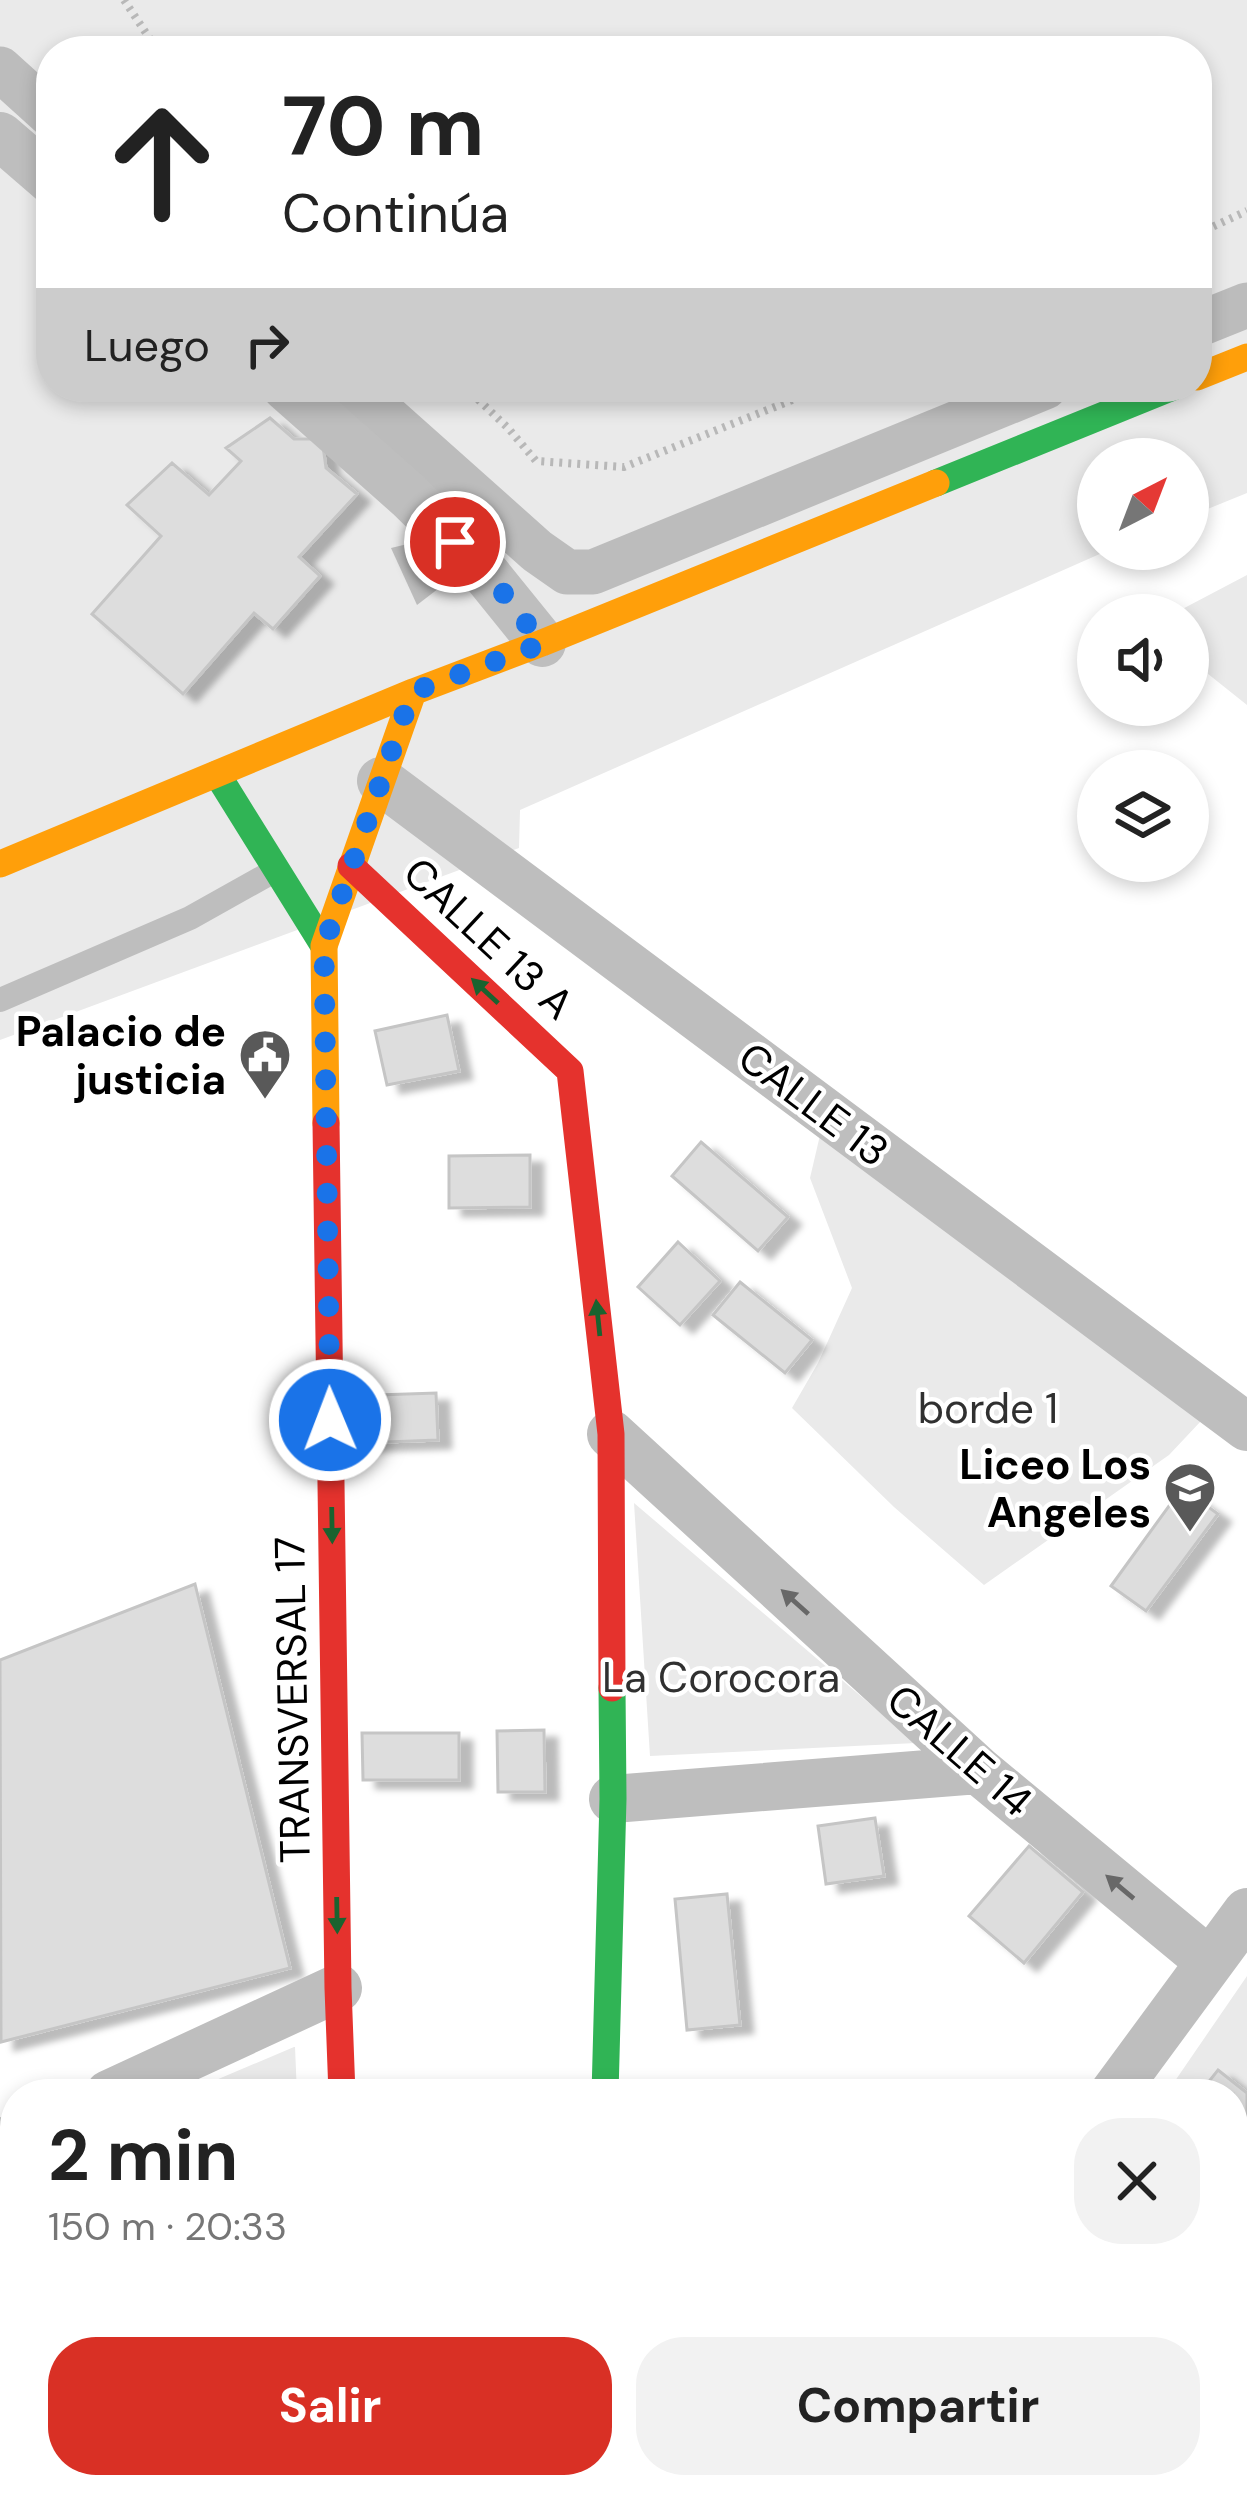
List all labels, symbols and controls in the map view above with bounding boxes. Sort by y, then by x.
text: 70 m [282,72,485,181]
icon: ahead [84,84,240,240]
text: Continúa [282,178,509,249]
icon: right [234,312,300,378]
text: Luego [84,316,210,375]
north arrow [1077,438,1209,570]
map controls [1077,438,1209,882]
pin [404,491,506,593]
icon: arrive [422,509,488,575]
button: sound [1077,594,1209,726]
button: layers [1077,750,1209,882]
street label: CALLE 13 A [392,845,585,1031]
one-way arrow [470,978,499,1006]
place label: Palacio de justicia [16,1004,226,1107]
public building icon: Palacio de justicia [237,1027,293,1101]
street label: CALLE 13 [728,1030,900,1179]
one-way arrow [589,1298,608,1336]
position arrow [267,1357,393,1483]
park label: borde 1 [918,1381,1058,1436]
place label: Liceo Los Angeles [959,1437,1151,1540]
school or university icon: Liceo Los Angeles [1162,1460,1218,1534]
one-way arrow [322,1507,341,1545]
street label: TRANSVERSAL 17 [262,1536,323,1864]
one-way arrow [781,1589,810,1616]
park label: La Corocora [602,1650,840,1705]
street label: CALLE 14 [876,1672,1044,1829]
one-way arrow [1104,1875,1135,1900]
one-way arrow [327,1897,347,1935]
text: 2 min [48,2109,238,2202]
button: close [1074,2118,1200,2244]
text: 150 m · 20:33 [48,2201,287,2252]
button: Salir [48,2337,612,2475]
button: Compartir [636,2337,1200,2475]

